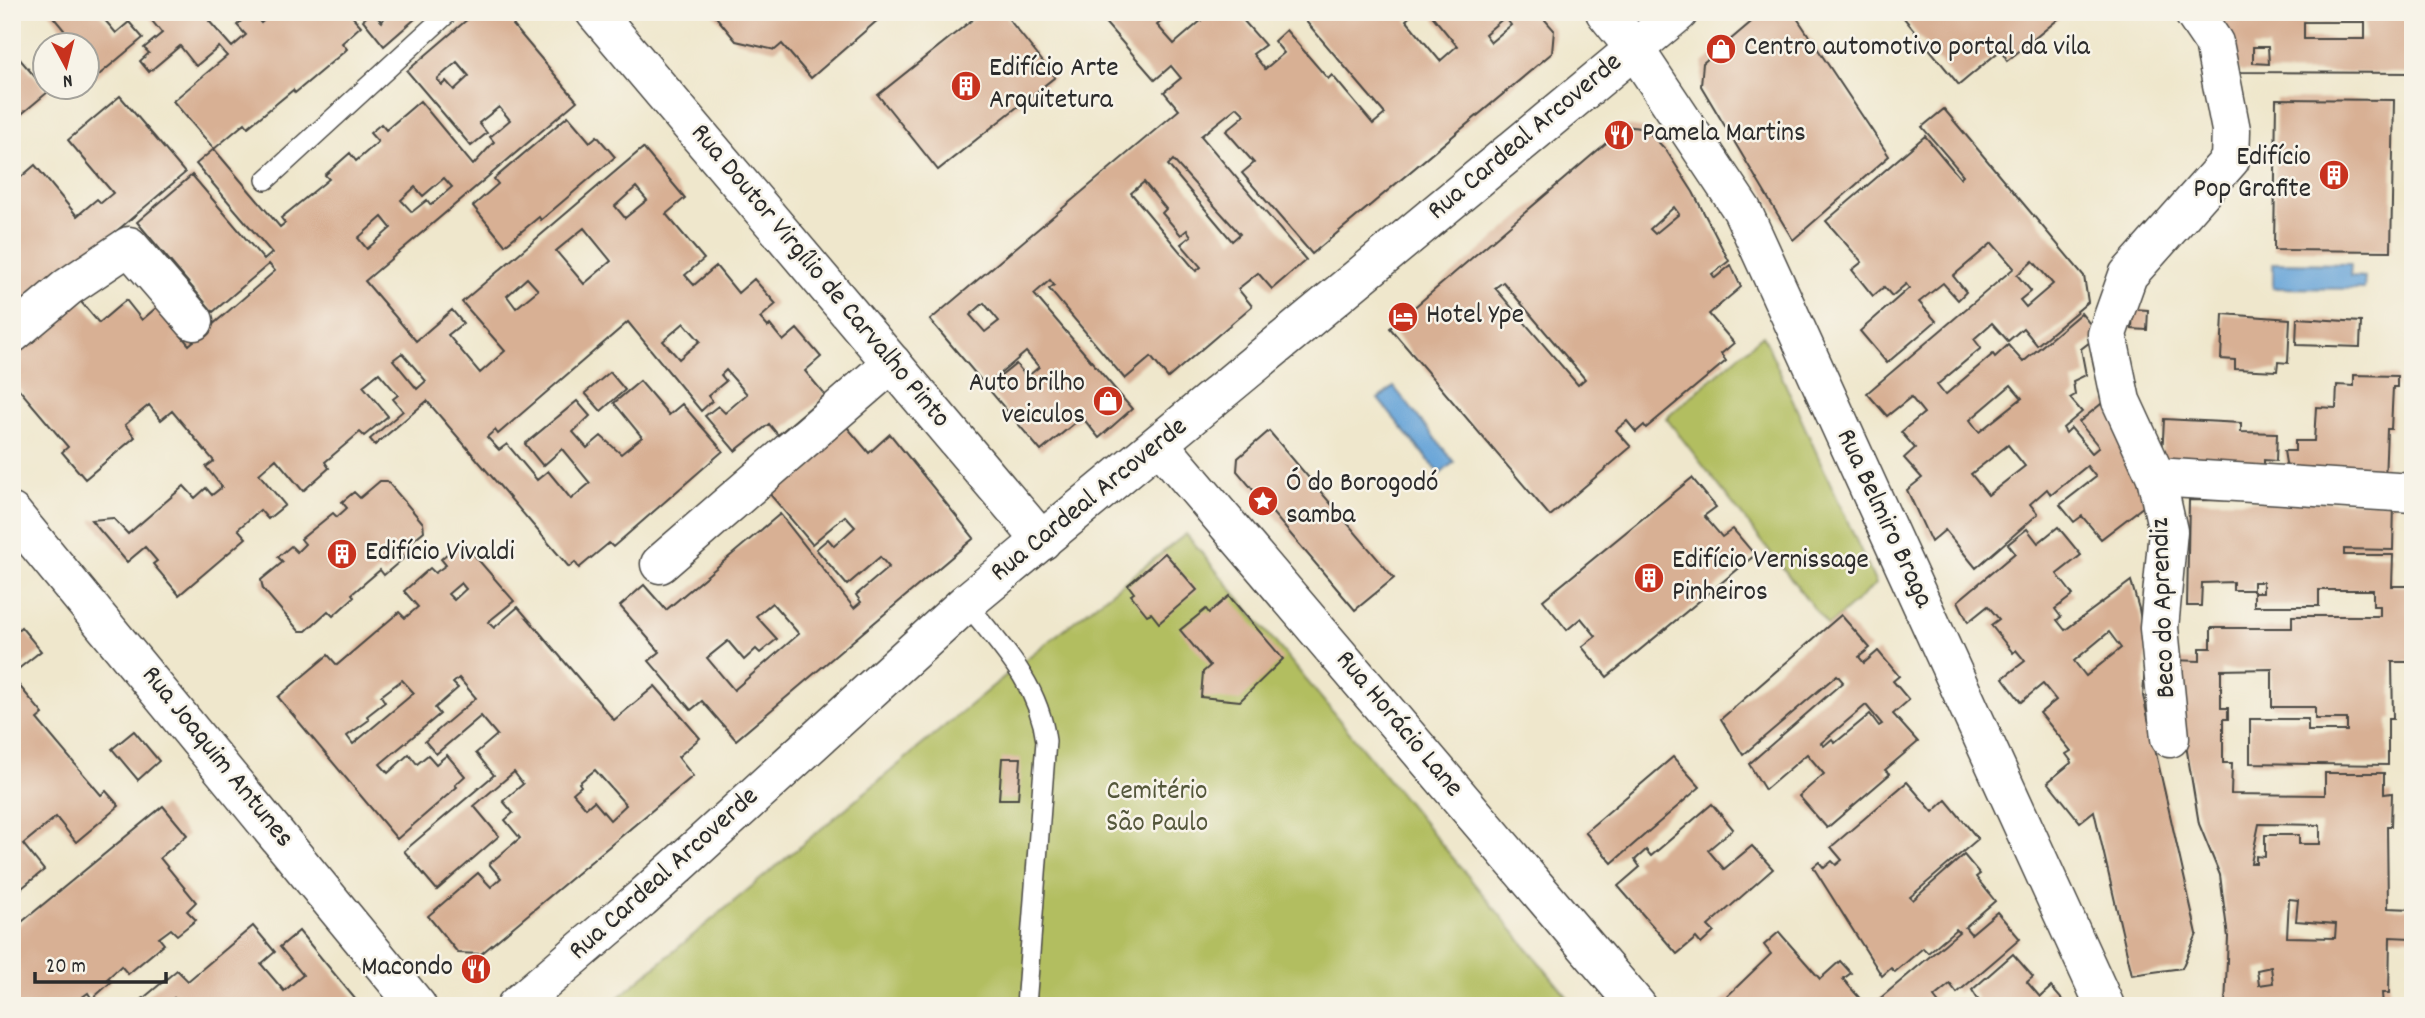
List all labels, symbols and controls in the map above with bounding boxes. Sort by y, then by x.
place label: Centro automotivo portal da vila [1744,29,2091,69]
north arrow [32,32,102,102]
shop icon: Centro automotivo portal da vila [1704,32,1738,66]
street label: Rua Cardeal Arcoverde [1420,44,1632,232]
place label: Edifício Arte Arquitetura [989,50,1119,122]
text: N [61,65,74,93]
building icon: Edifício Arte Arquitetura [949,69,983,103]
place label: Pamela Martins [1642,115,1806,155]
street label: Rua Doutor Virgílio de Carvalho Pinto [679,116,959,438]
restaurant icon: Pamela Martins [1602,118,1636,152]
place label: Edifício Pop Grafite [2193,139,2311,211]
building icon: Edifício Pop Grafite [2317,158,2351,192]
place label: Hotel Ype [1426,297,1524,337]
hotel icon: Hotel Ype [1386,300,1420,334]
place label: Auto brilho veiculos [969,365,1085,437]
shop icon: Auto brilho veiculos [1091,384,1125,418]
street label: Rua Cardeal Arcoverde [983,409,1197,593]
street label: Rua Belmiro Braga [1824,423,1942,616]
place label: Ó do Borogodó samba [1286,465,1439,537]
place icon: Ó do Borogodó samba [1246,484,1280,518]
street label: Beco do Aprendiz [2142,517,2188,699]
place label: Edifício Vivaldi [365,534,515,574]
building icon: Edifício Vivaldi [325,537,359,571]
place label: Edifício Vernissage Pinheiros [1672,542,1869,614]
building icon: Edifício Vernissage Pinheiros [1632,561,1666,595]
street label: Rua Horácio Lane [1324,643,1472,807]
street label: Rua Joaquim Antunes [130,658,302,858]
park label: Cemitério São Paulo [1106,773,1208,845]
street label: Rua Cardeal Arcoverde [561,779,769,971]
scale bar [35,941,166,985]
place label: Macondo [361,949,453,989]
restaurant icon: Macondo [459,952,493,986]
text: 20 m [46,953,86,983]

